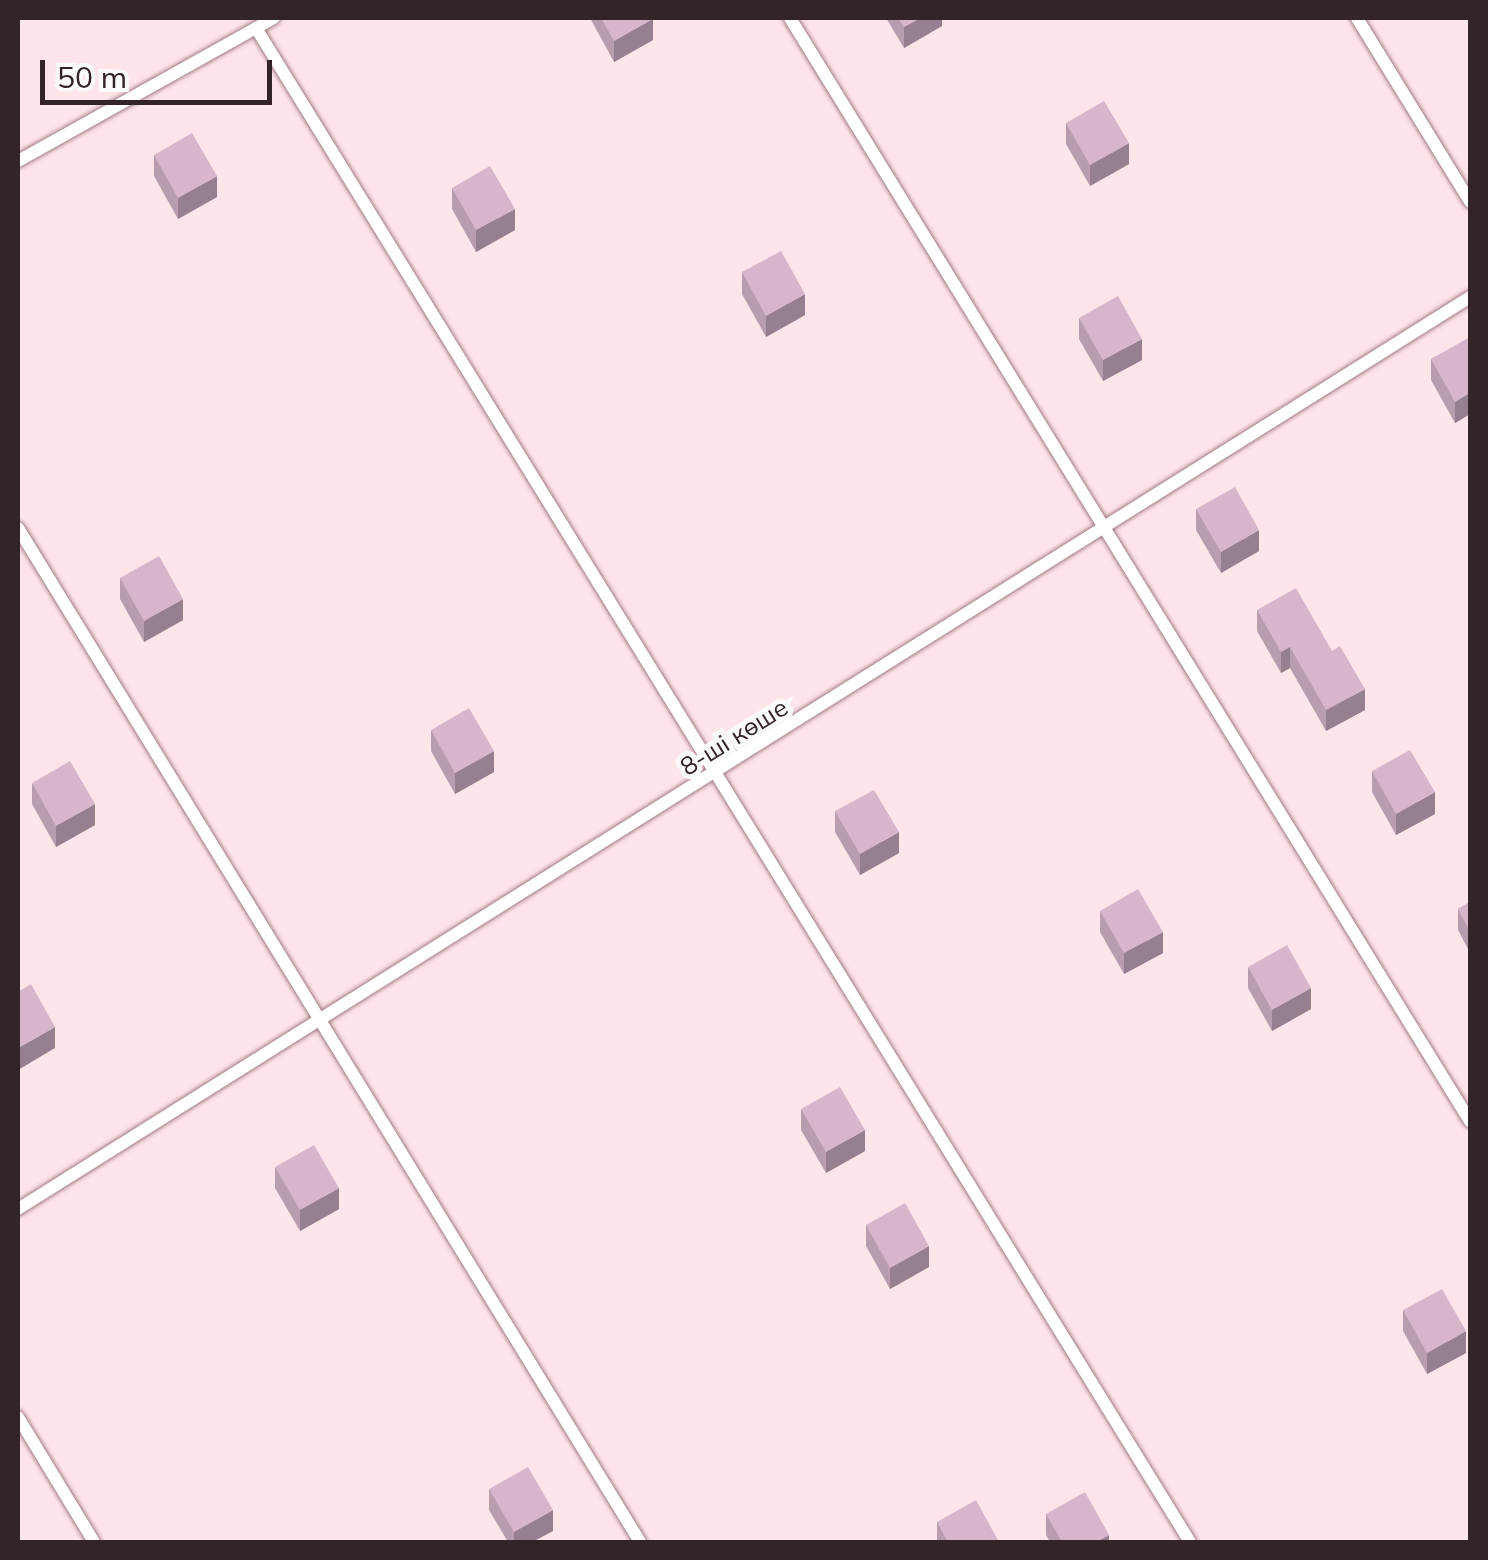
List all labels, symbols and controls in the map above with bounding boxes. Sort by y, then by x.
scale bar [45,40,278,102]
text: 50 m [57,58,127,96]
street label: 8-ші көше [675,692,793,782]

